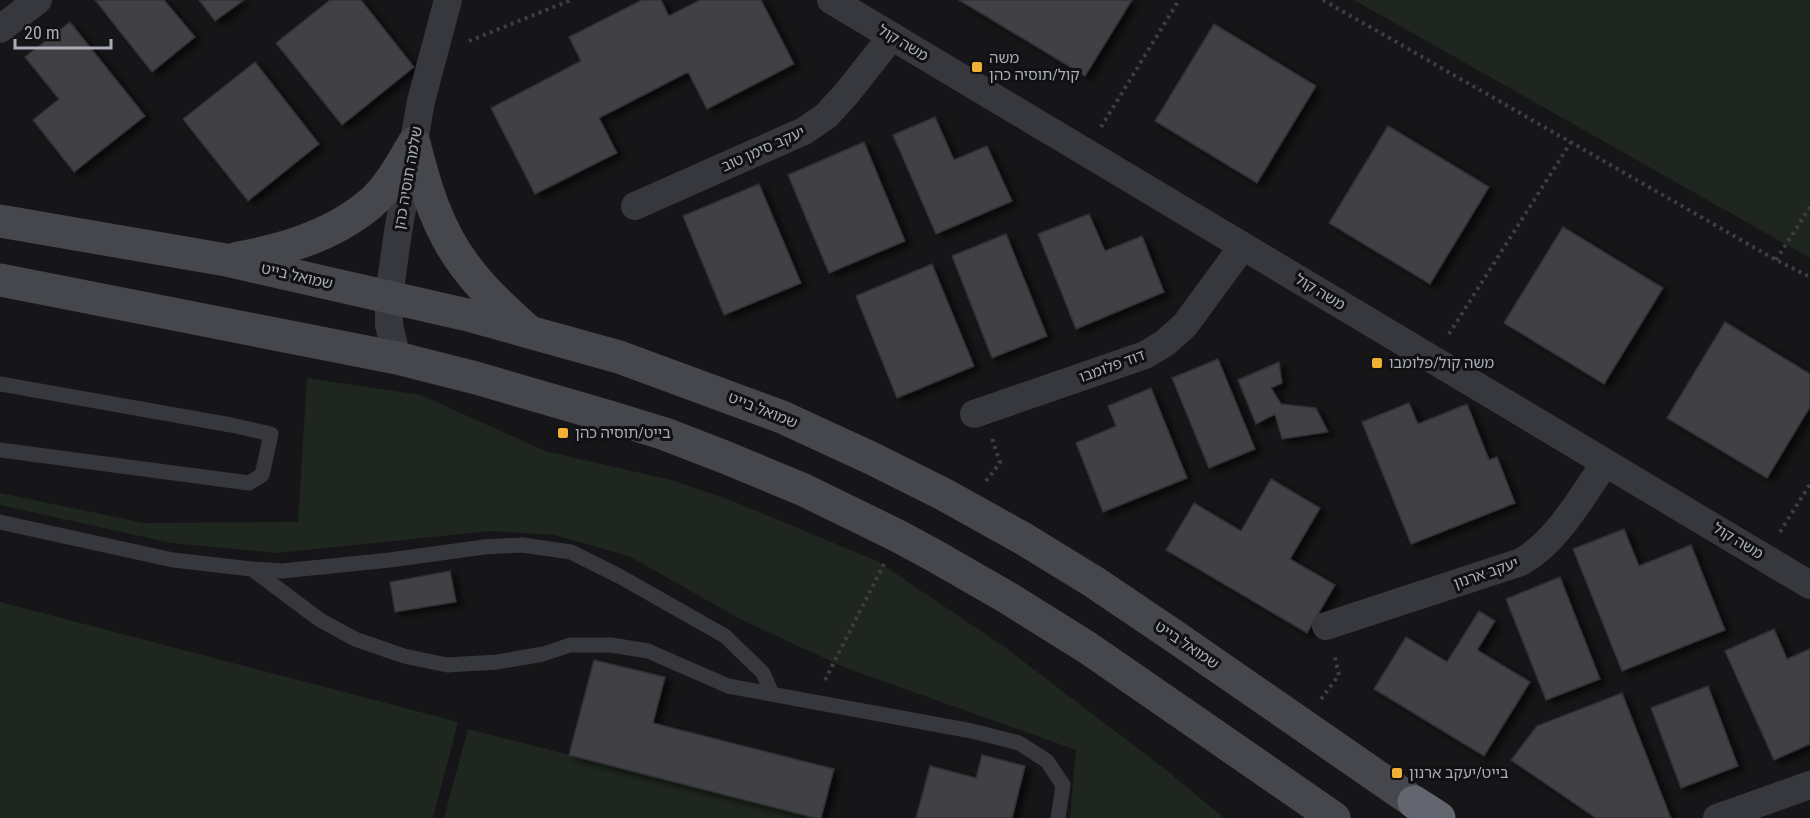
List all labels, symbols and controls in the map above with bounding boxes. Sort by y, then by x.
scale bar [15,12,111,50]
street label: משה קול [875,21,931,65]
text: 20 m [24,22,59,43]
place label: משה קול/תוסיה כהן [989,49,1080,84]
marker: משה קול/תוסיה כהן [970,60,984,74]
street label: יעקב סימן טוב [718,123,808,175]
street label: שלמה תוסיה כהן [390,125,426,231]
street label: שמואל בייט [259,259,335,293]
street label: משה קול [1292,270,1348,314]
street label: דוד פלומבו [1077,346,1147,386]
place label: משה קול/פלומבו [1389,354,1494,372]
marker: משה קול/פלומבו [1370,356,1384,370]
street label: שמואל בייט [726,388,800,432]
place label: בייט/תוסיה כהן [575,424,671,442]
marker: בייט/תוסיה כהן [556,426,570,440]
street label: משה קול [1710,519,1766,563]
street label: יעקב ארנון [1451,554,1521,592]
street label: שמואל בייט [1152,617,1222,673]
place label: בייט/יעקב ארנון [1409,764,1509,782]
marker: בייט/יעקב ארנון [1390,766,1404,780]

